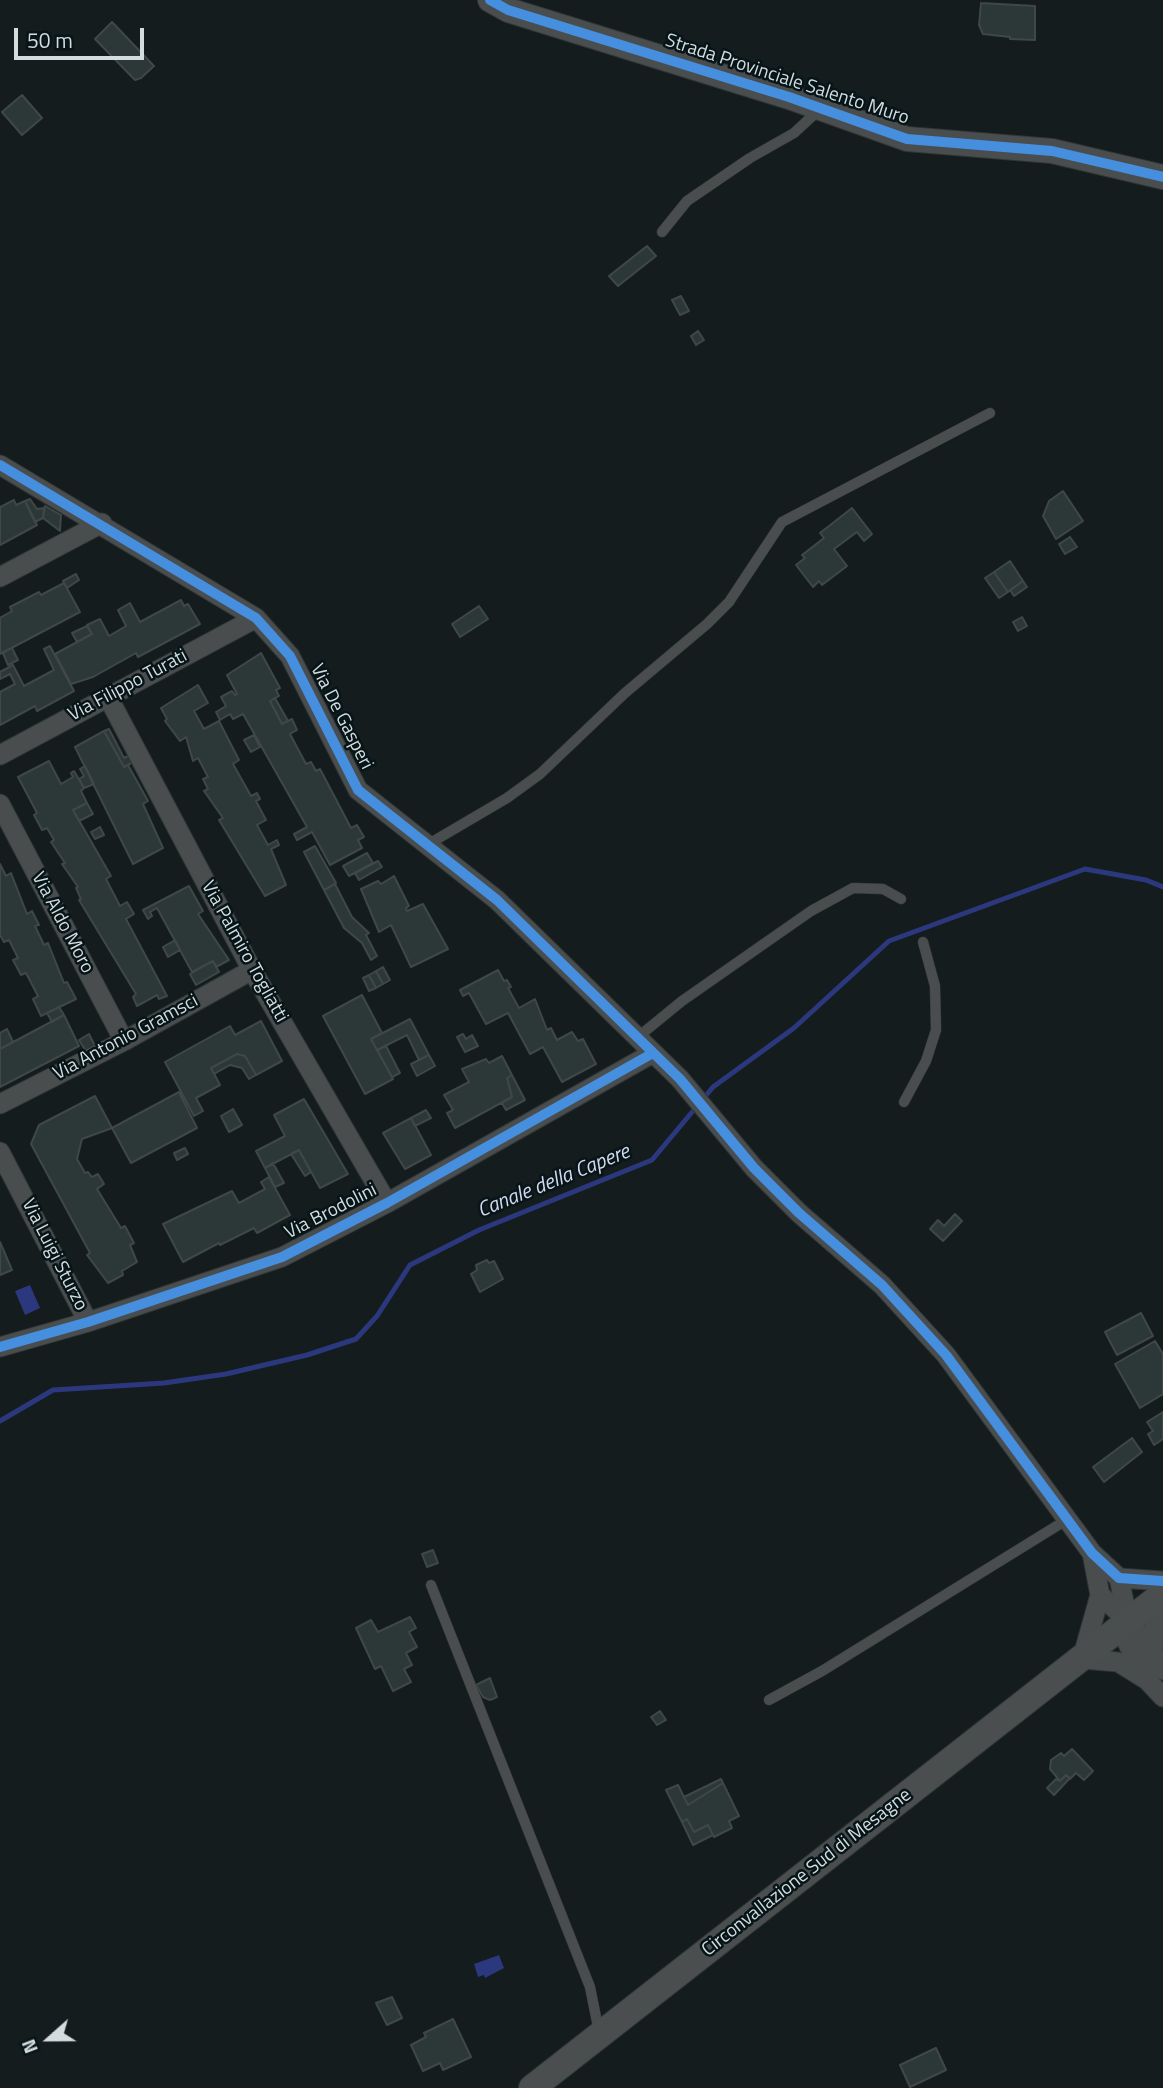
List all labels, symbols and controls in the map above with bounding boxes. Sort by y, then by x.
scale bar [18,14,147,58]
text: 50 m [27,24,73,56]
street label: Strada Provinciale Salento Muro [662,30,912,130]
street label: Via Filippo Turati [65,645,191,727]
street label: Via De Gasperi [305,660,377,774]
street label: Via Aldo Moro [26,869,98,977]
street label: Via Palmiro Togliatti [196,877,292,1027]
street label: Via Antonio Gramsci [50,990,202,1086]
water label: Canale della Capere [474,1140,634,1224]
street label: Via Brodolini [281,1179,381,1245]
street label: Via Luigi Sturzo [16,1195,92,1315]
street label: Circonvallazione Sud di Mesagne [698,1784,916,1962]
north arrow [14,2004,84,2074]
text: N [13,2035,45,2058]

